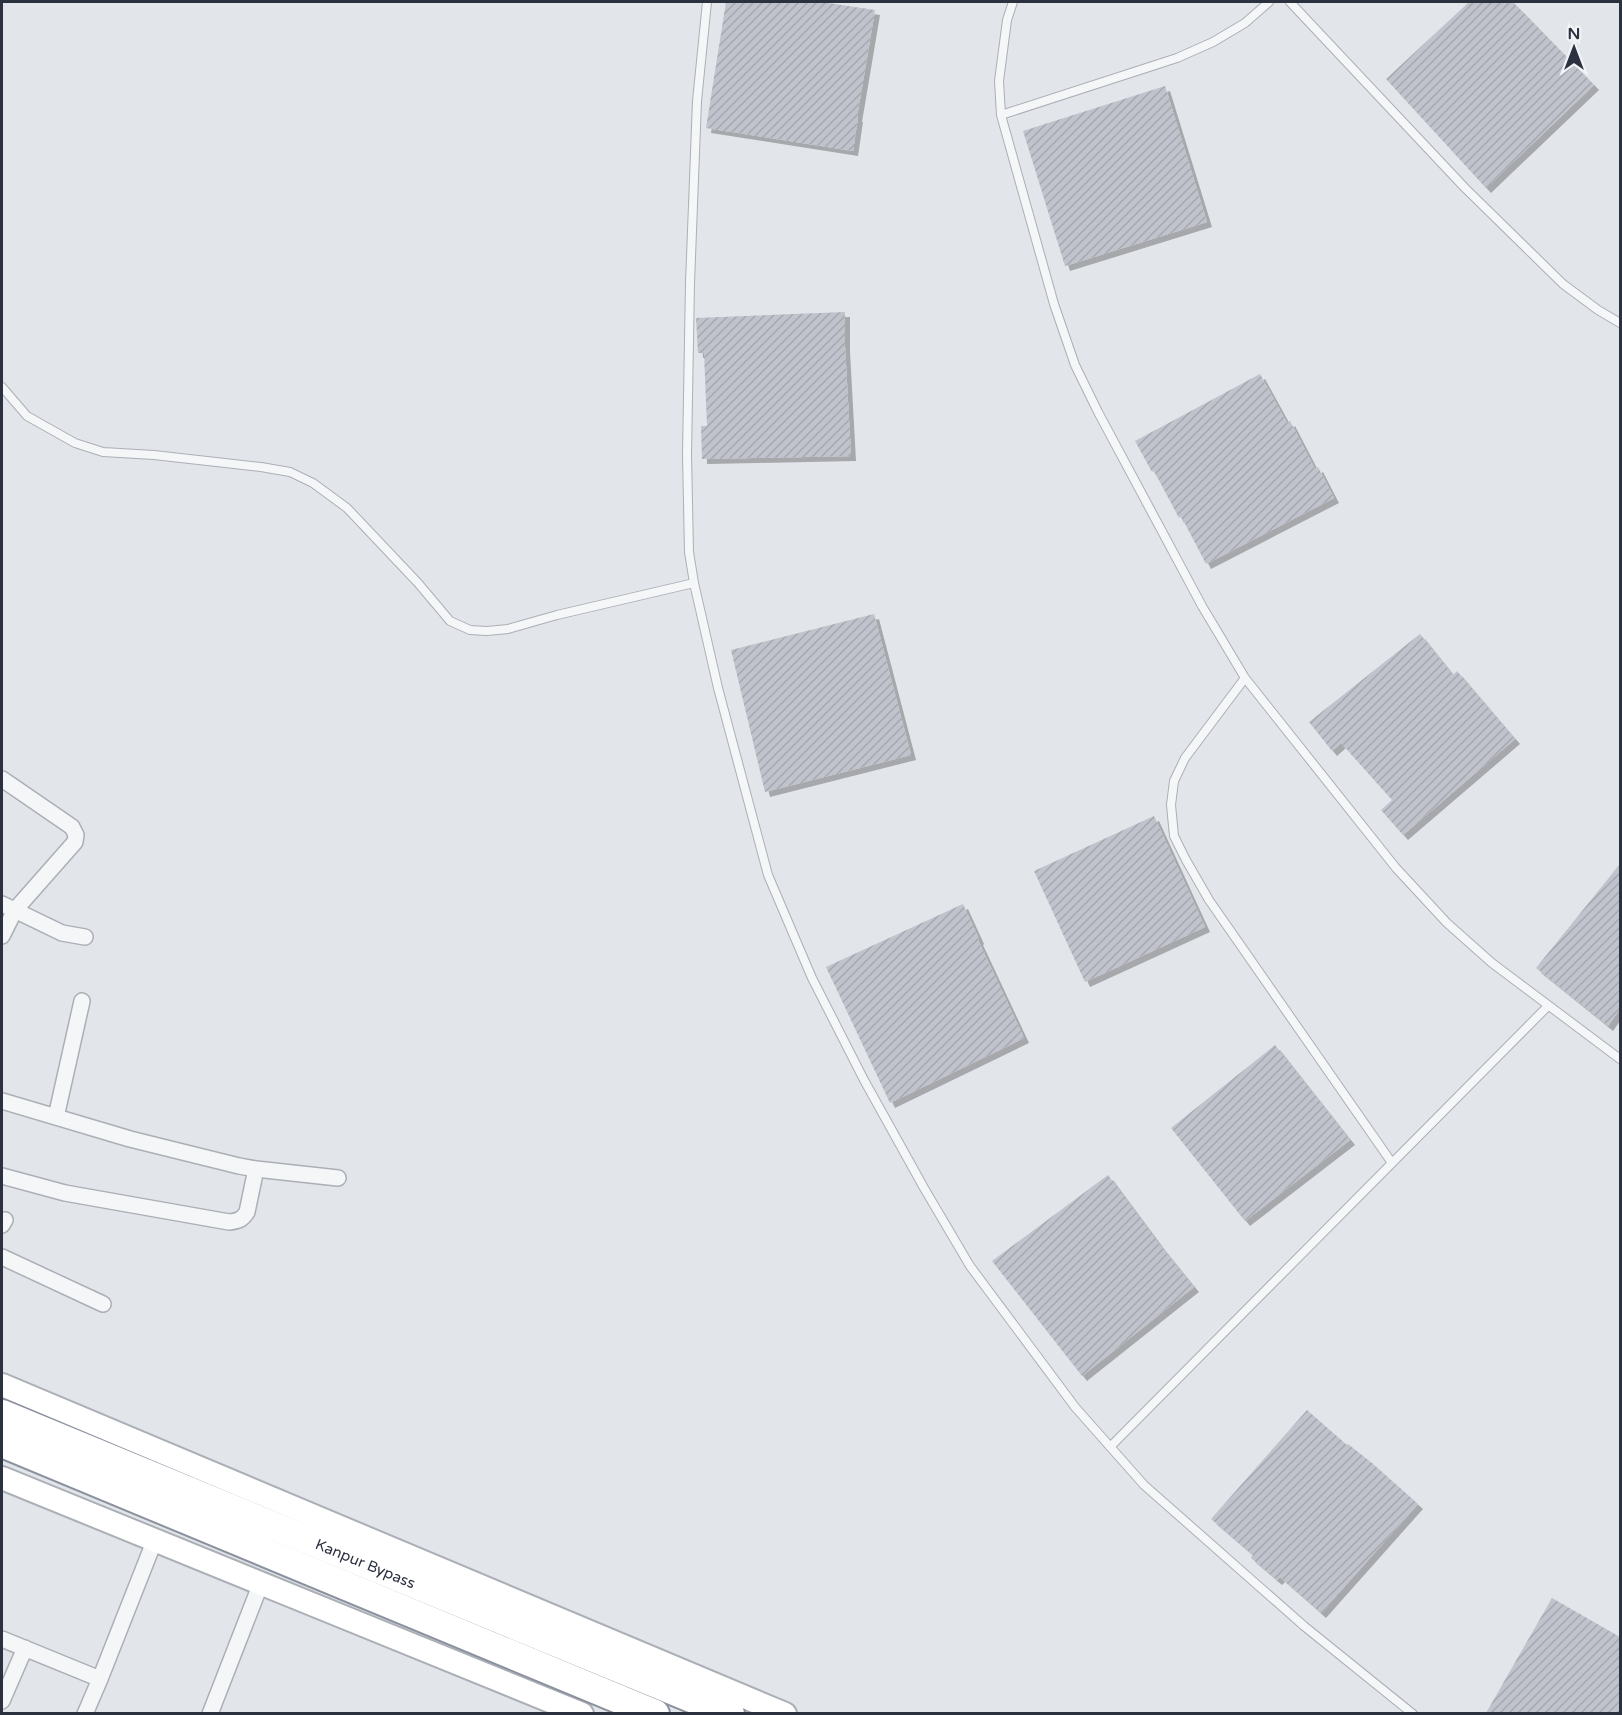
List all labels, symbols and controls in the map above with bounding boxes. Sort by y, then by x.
north arrow [1544,18,1604,78]
text: N [1568,24,1580,44]
street label: Kanpur Bypass [313,1535,418,1592]

